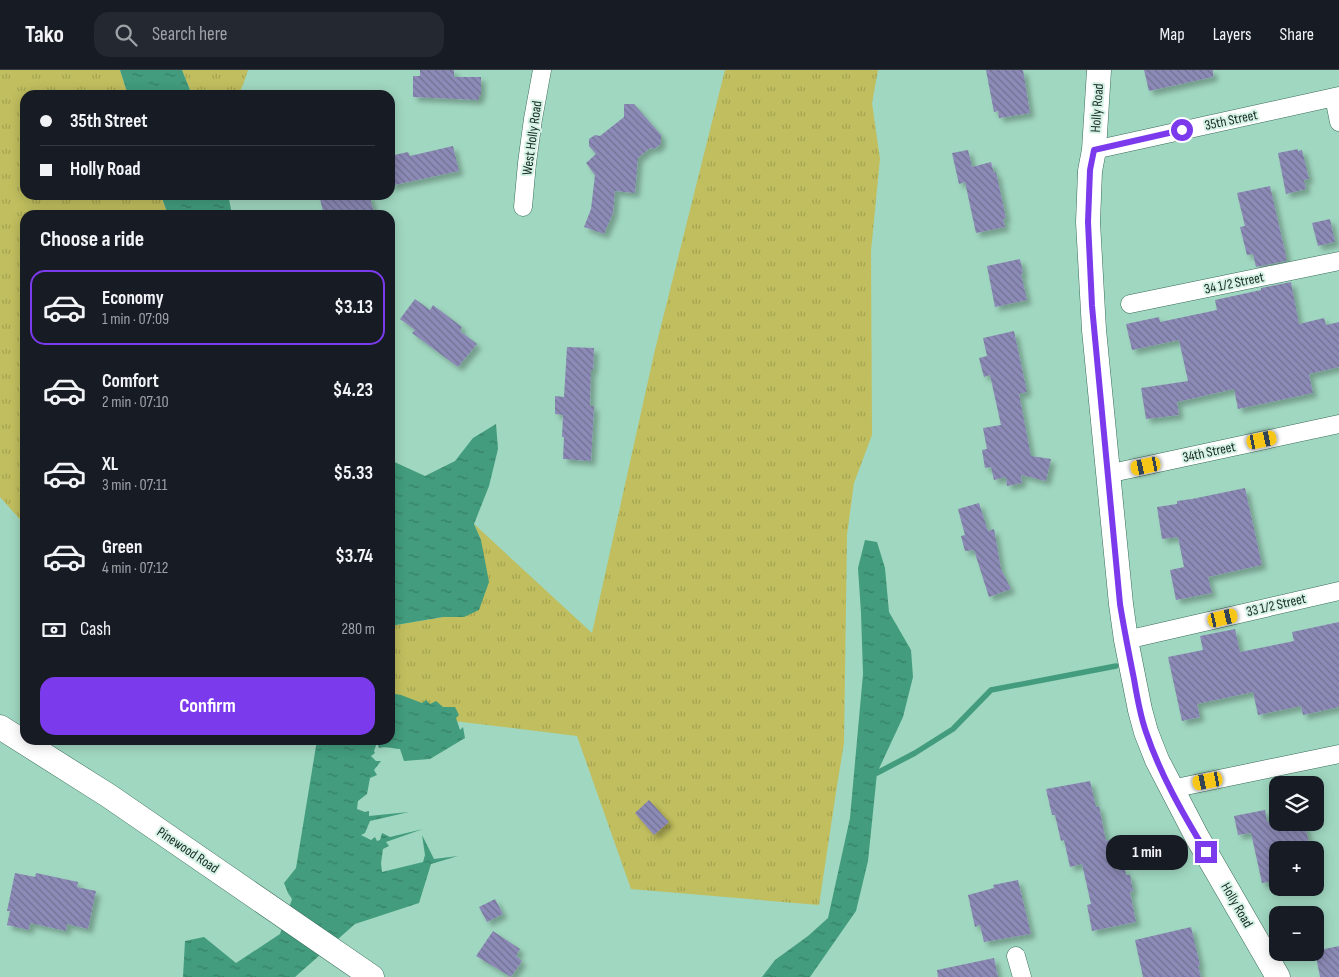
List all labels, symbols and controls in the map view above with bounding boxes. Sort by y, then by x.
search box [94,12,444,57]
text: Tako [25,20,64,49]
icon: search [112,21,140,49]
text: Search here [152,23,228,46]
text: Map [1160,24,1185,45]
text: Layers [1213,24,1252,45]
text: Share [1280,24,1314,45]
street label: Holly Road [1087,83,1107,133]
street label: West Holly Road [518,99,546,176]
street label: 35th Street [1203,106,1259,134]
text: 35th Street [70,110,148,133]
route start [1171,119,1193,141]
text: Holly Road [70,158,140,181]
text: Choose a ride [40,226,144,253]
street label: 34 1/2 Street [1203,268,1265,298]
icon: car [42,285,87,330]
text: Economy [102,287,164,310]
text: $3.13 [334,296,373,319]
text: 1 min · 07:09 [102,310,169,329]
icon: car [42,368,87,413]
text: Comfort [102,370,159,393]
text: $4.23 [333,379,373,402]
text: 2 min · 07:10 [102,393,169,412]
car [1245,430,1278,450]
street label: 34th Street [1181,438,1237,466]
icon: car [42,451,87,496]
text: XL [102,453,118,476]
car [1129,456,1162,476]
text: $5.33 [334,462,373,485]
text: 3 min · 07:11 [102,476,167,495]
icon: car [42,534,87,579]
text: Green [102,536,142,559]
text: $3.74 [335,545,373,568]
text: 4 min · 07:12 [102,559,168,578]
street label: 33 1/2 Street [1245,590,1307,620]
car [1206,607,1239,629]
icon: cash [40,616,68,644]
text: Cash [80,618,111,641]
text: 280 m [341,620,375,639]
button: Confirm [40,677,375,735]
car [1191,771,1224,791]
map controls [1269,776,1324,961]
button: layers [1269,776,1324,831]
street label: Pinewood Road [154,823,222,877]
callout: 1 min [1106,834,1188,870]
route end [1195,841,1217,863]
button: + [1269,841,1324,896]
text: 1 min [1132,843,1162,862]
street label: Holly Road [1217,879,1257,931]
button: − [1269,906,1324,961]

